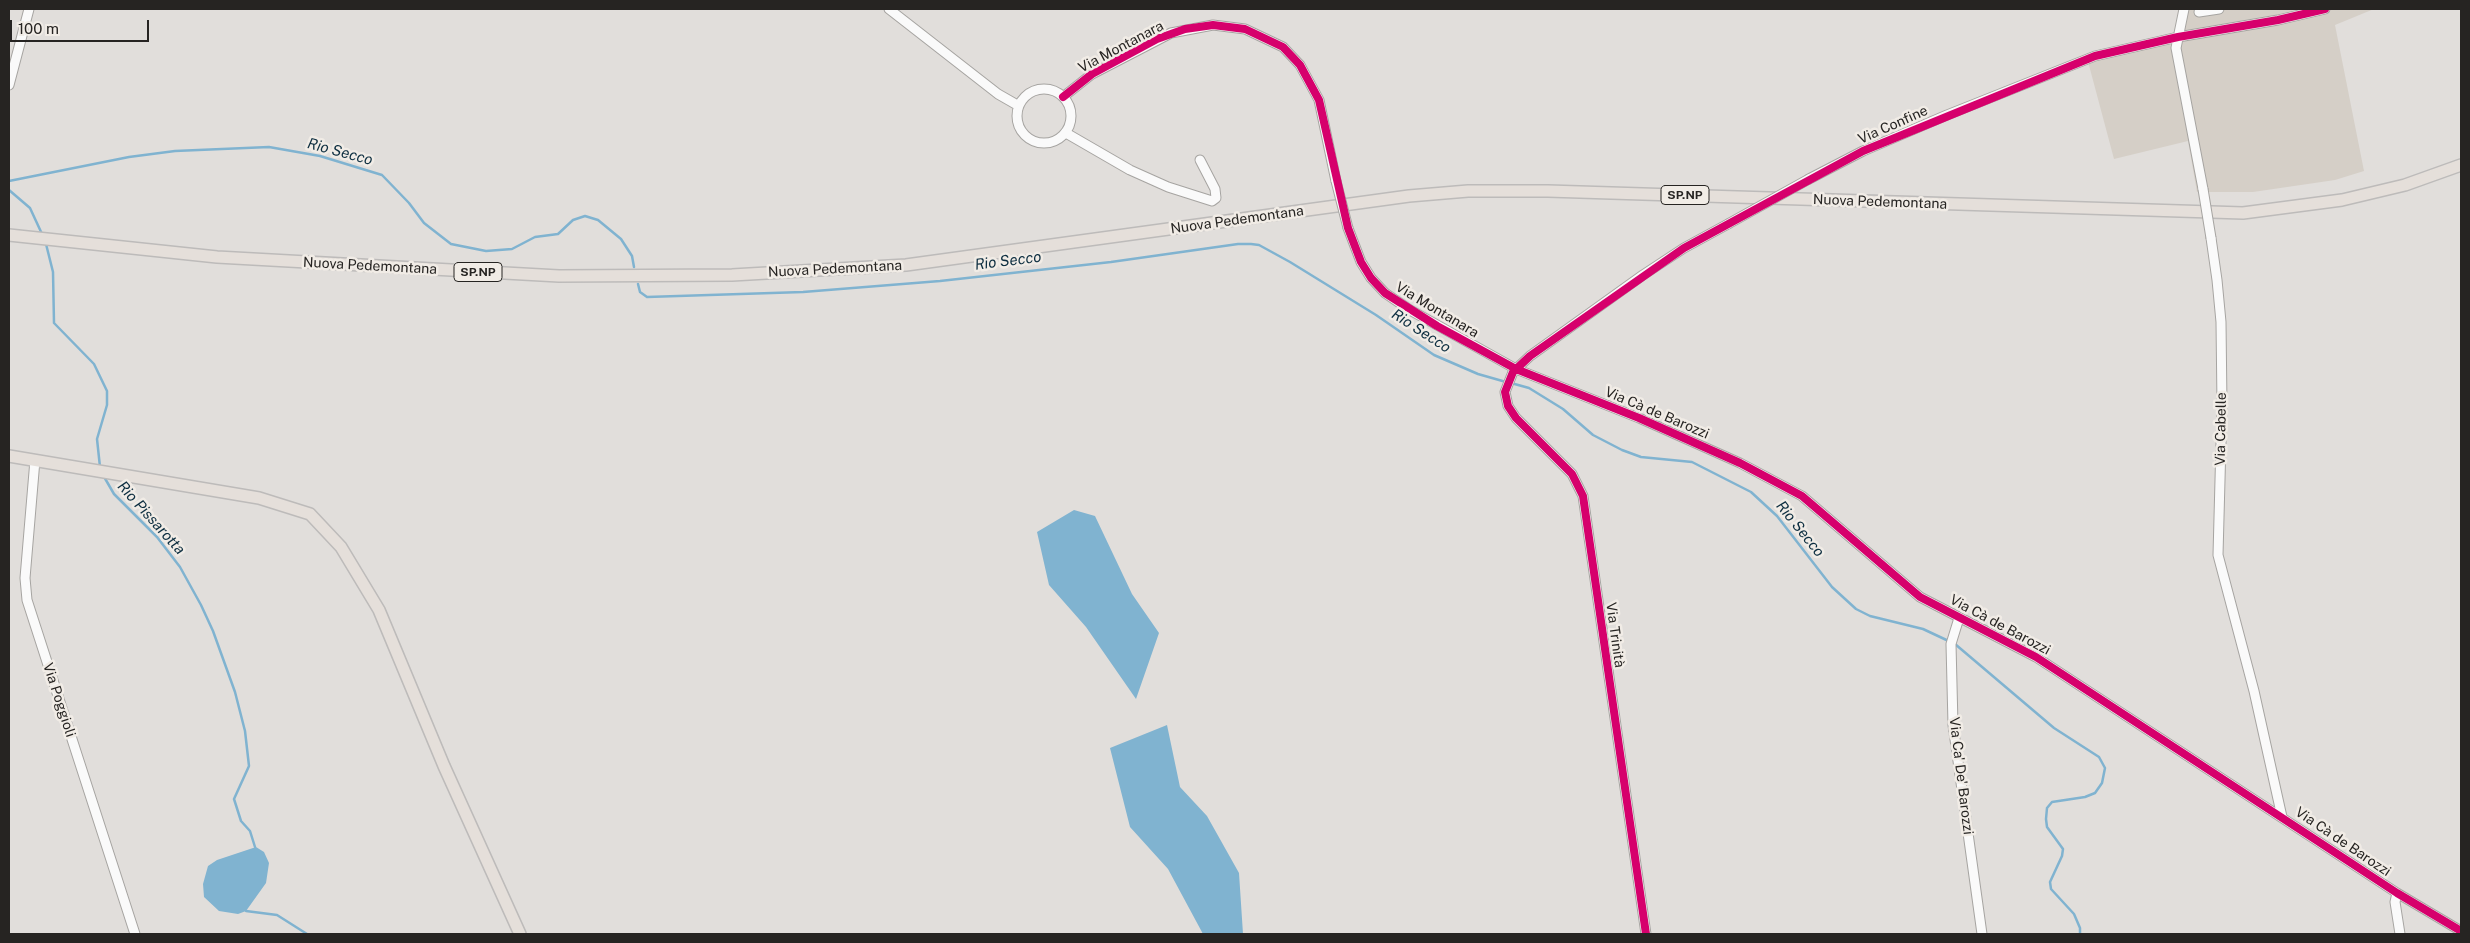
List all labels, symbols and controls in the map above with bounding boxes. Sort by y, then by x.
scale bar [12,10,151,42]
street label: Via Montanara [1076,18,1166,76]
text: 100 m [18,20,59,37]
street label: Via Confine [1856,102,1930,148]
water label: Rio Secco [305,135,375,169]
road number: SP.NP [1661,186,1709,204]
street label: Nuova Pedemontana [1813,191,1947,213]
street label: Nuova Pedemontana [1169,202,1305,238]
water label: Rio Secco [974,248,1042,274]
street label: Nuova Pedemontana [303,254,437,278]
street label: Nuova Pedemontana [768,257,902,281]
road number: SP.NP [454,262,502,282]
street label: Via Montanara [1392,279,1482,341]
water label: Rio Secco [1388,305,1454,357]
street label: Via Cà de Barozzi [1602,383,1712,443]
street label: Via Cabelle [2212,392,2230,466]
water label: Rio Pissarotta [113,478,189,558]
water label: Rio Secco [1772,497,1828,561]
street label: Via Cà de Barozzi [1947,591,2053,659]
street label: Via Trinità [1602,601,1628,669]
street label: Via Poggioli [39,661,79,739]
street label: Via Ca' De' Barozzi [1945,716,1977,836]
street label: Via Cà de Barozzi [2292,804,2394,880]

